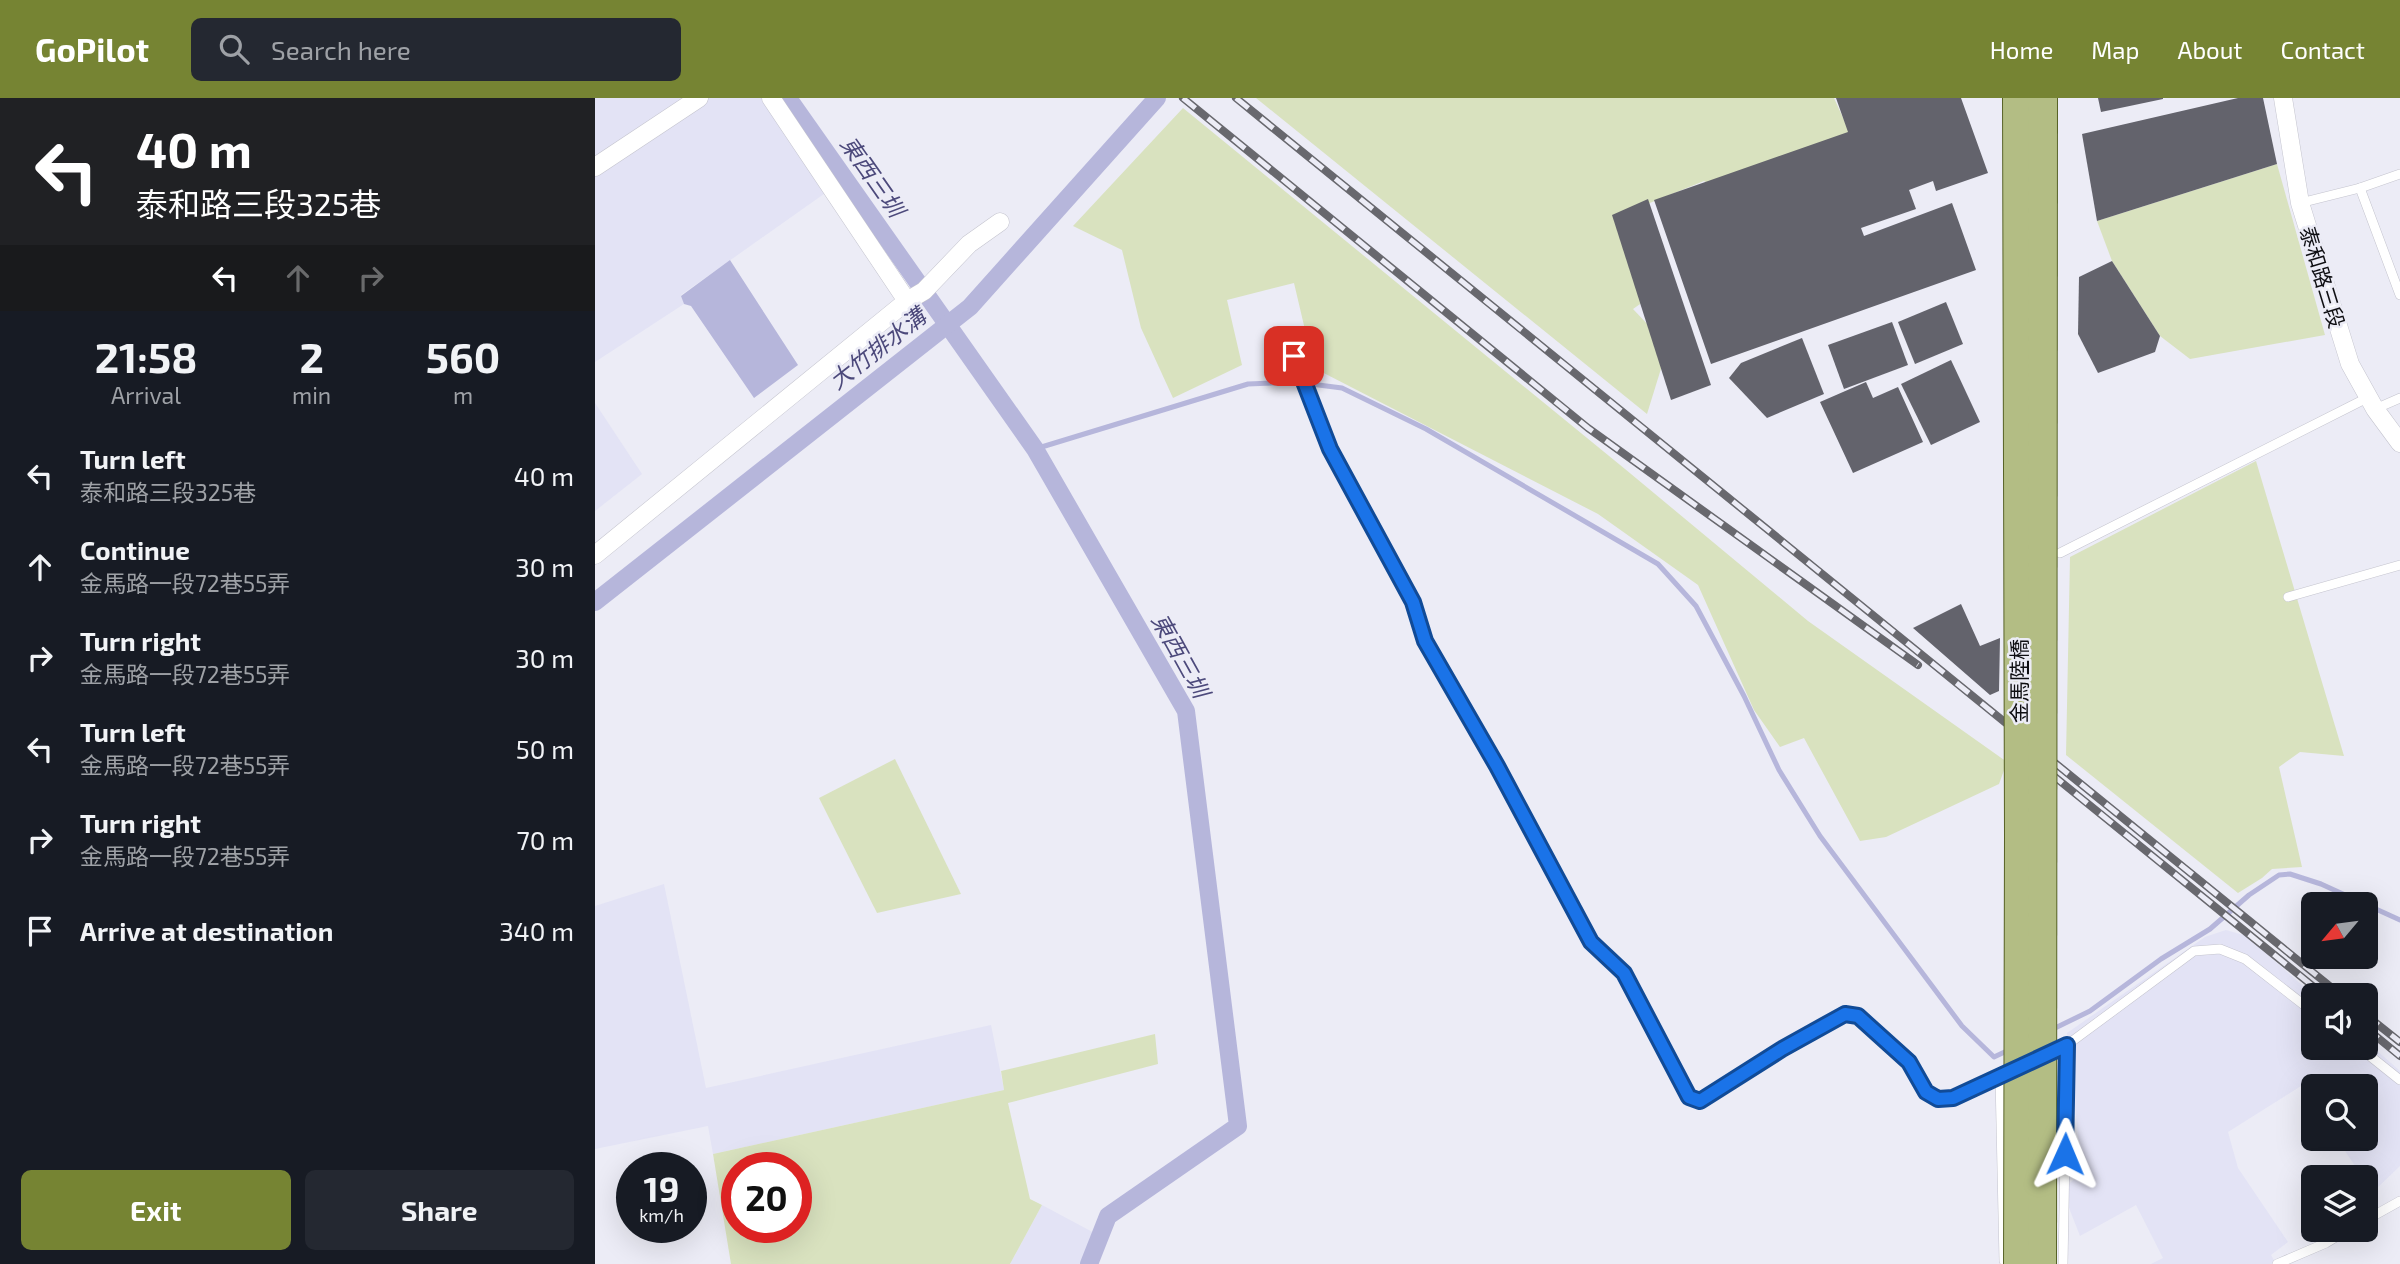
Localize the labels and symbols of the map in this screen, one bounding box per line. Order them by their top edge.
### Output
water label: 東西三圳 [835,130,913,224]
street label: 泰和路三段 [2296,223,2350,331]
water label: 大竹排水溝 [823,300,933,394]
pin [1264,326,1324,386]
water label: 東西三圳 [1146,608,1217,705]
street label: 金馬陸橋 [2006,639,2031,723]
north arrow [2301,892,2378,970]
position arrow [2028,1117,2102,1191]
speed limit sign: 20 [721,1152,812,1243]

